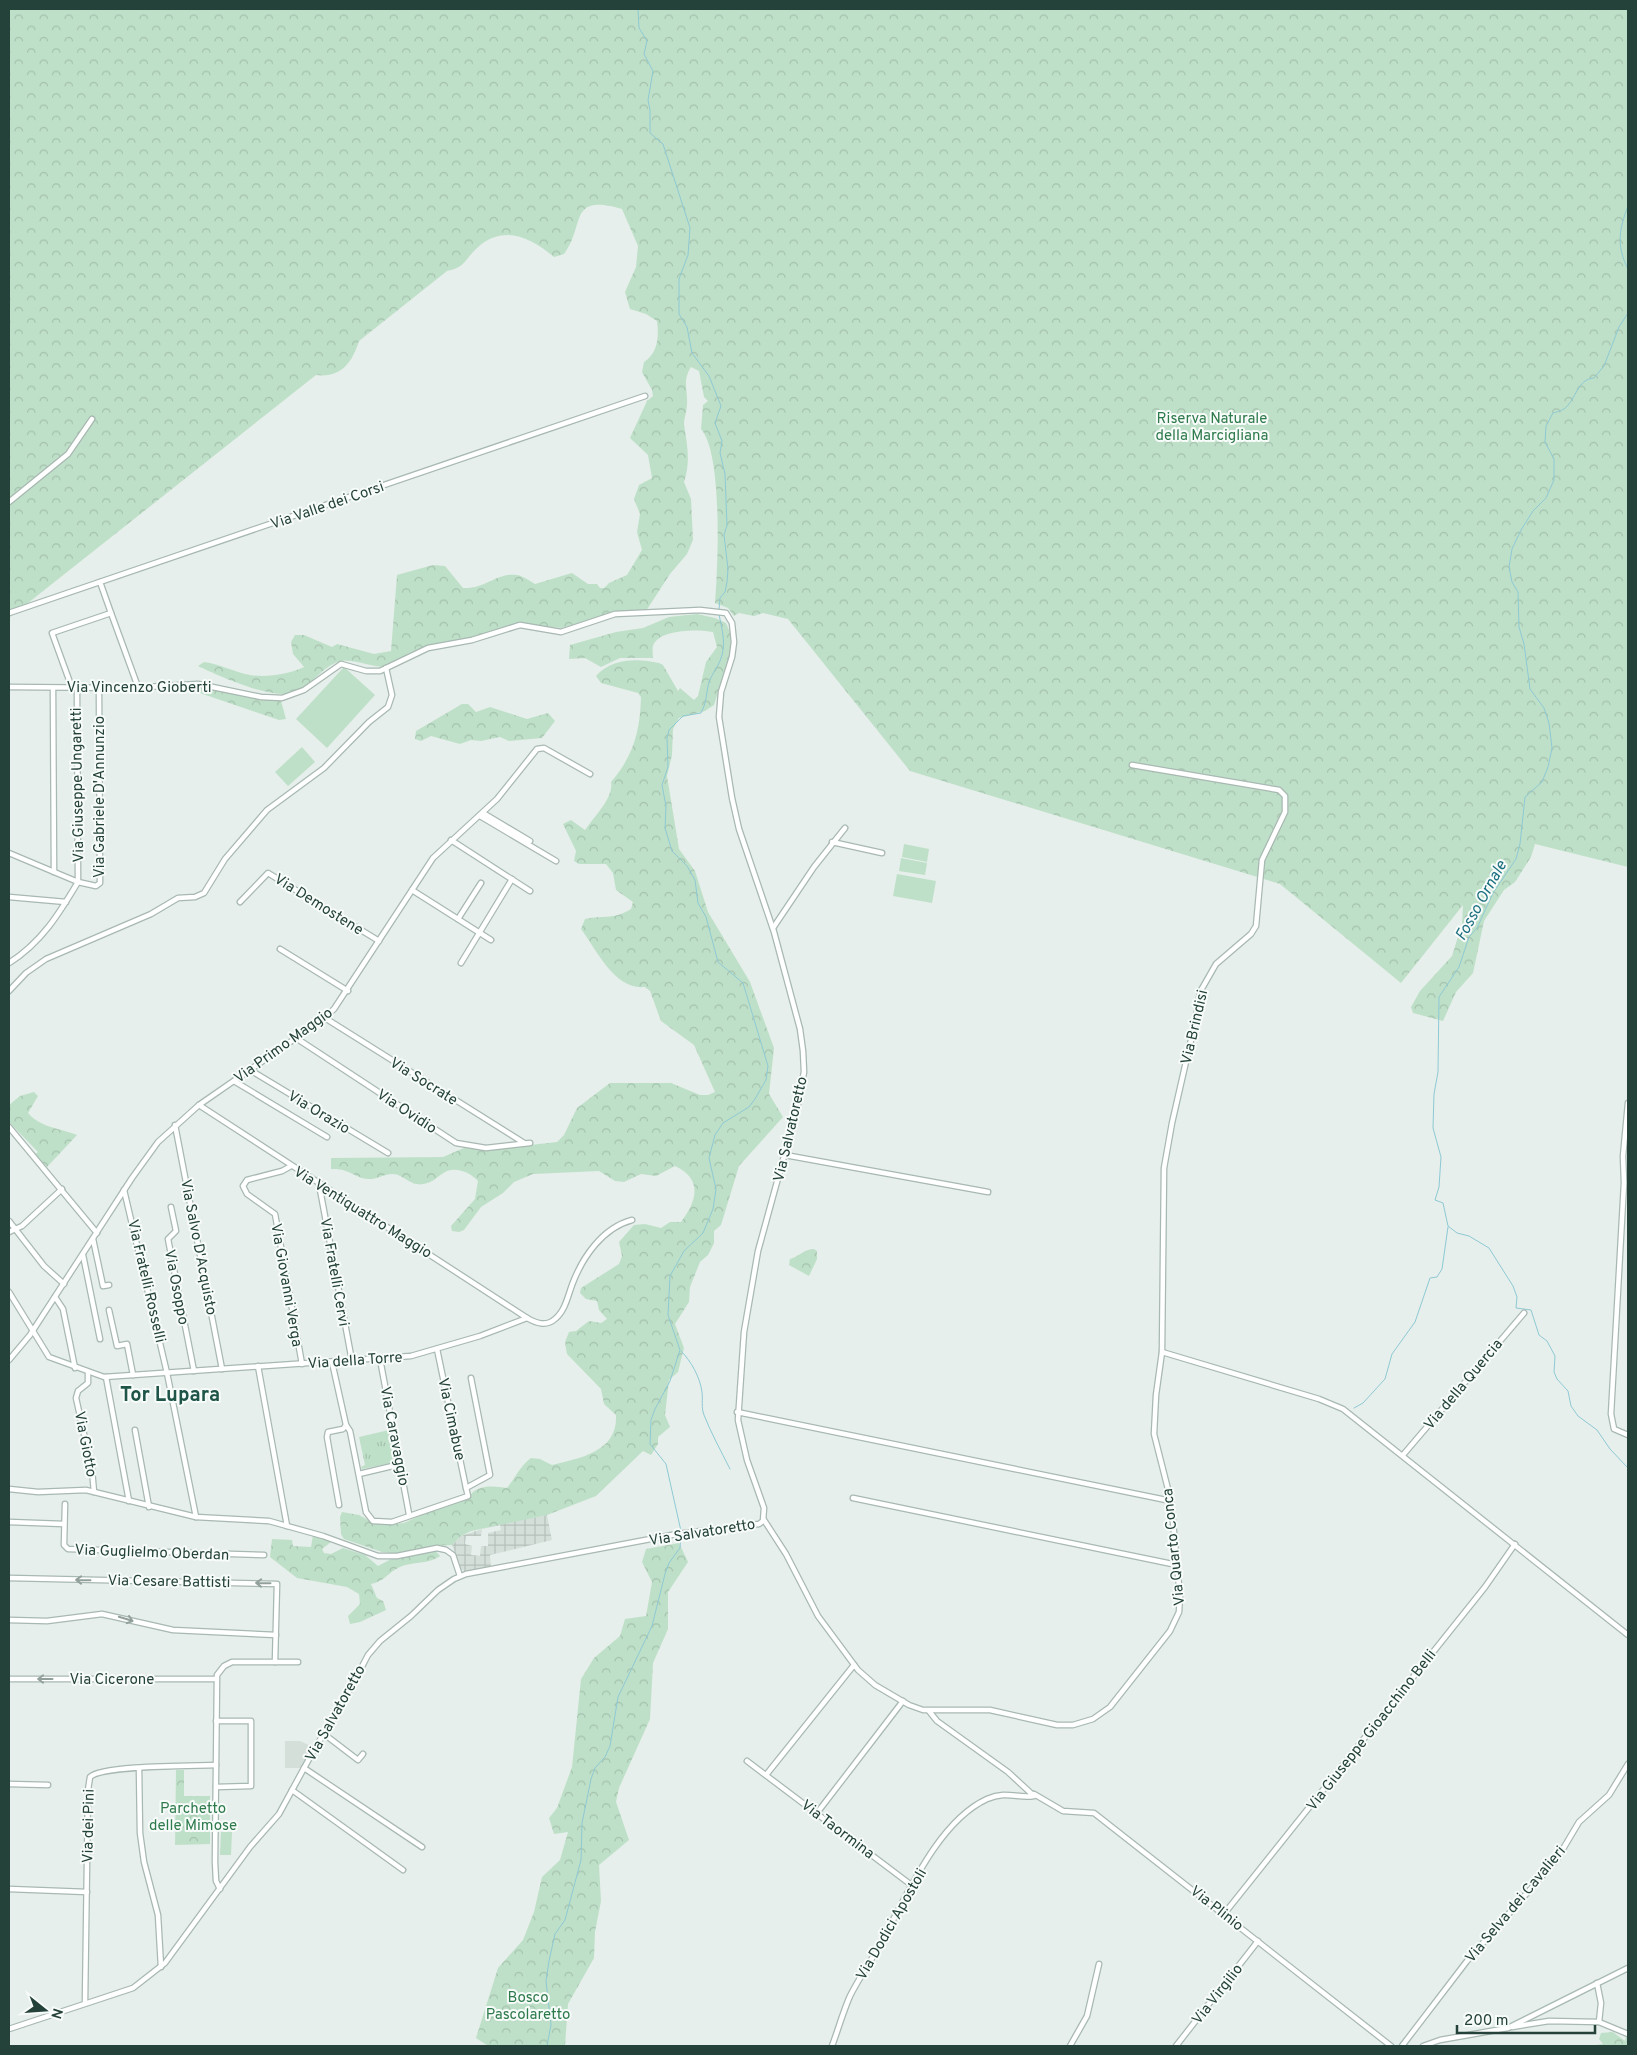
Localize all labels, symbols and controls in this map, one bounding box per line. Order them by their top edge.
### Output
park label: Riserva Naturale della Marcigliana [1156,410,1268,446]
street label: Via Valle dei Corsi [268,478,387,535]
street label: Via Vincenzo Gioberti [67,679,211,698]
street label: Via Giuseppe Ungaretti [68,707,89,863]
street label: Via Gabriele D'Annunzio [91,716,110,878]
water label: Fosso Ornale [1452,857,1512,945]
street label: Via Demostene [270,870,366,940]
street label: Via Brindisi [1178,988,1213,1067]
street label: Via Primo Maggio [231,1004,337,1088]
street label: Via Socrate [386,1054,461,1111]
street label: Via Salvatoretto [770,1075,813,1184]
street label: Via Ovidio [373,1086,440,1139]
street label: Via Orazio [284,1087,353,1139]
street label: Via Ventiquattro Maggio [289,1163,435,1264]
street label: Via Salvo D'Acquisto [175,1178,220,1317]
street label: Via Fratelli Cervi [315,1217,352,1328]
street label: Via Fratelli Rosselli [122,1218,169,1345]
street label: Via Giovanni Verga [265,1222,306,1349]
street label: Via Osoppo [159,1248,192,1327]
street label: Via della Quercia [1421,1336,1508,1434]
street label: Via della Torre [307,1349,403,1374]
street label: Via Cimabue [433,1376,469,1462]
district label: Tor Lupara [120,1383,220,1409]
street label: Via Caravaggio [375,1385,412,1488]
street label: Via Giotto [69,1410,100,1479]
street label: Via Quarto Conca [1159,1487,1190,1607]
street label: Via Salvatoretto [648,1516,757,1551]
street label: Via Guglielmo Oberdan [74,1541,230,1566]
street label: Via Cesare Battisti [107,1572,231,1593]
one-way arrow [75,1575,92,1585]
one-way arrow [255,1578,272,1588]
one-way arrow [118,1614,134,1624]
street label: Via Giuseppe Gioacchino Belli [1303,1646,1441,1816]
street label: Via Salvatoretto [302,1662,371,1765]
street label: Via Cicerone [70,1671,154,1690]
one-way arrow [37,1674,53,1684]
street label: Via dei Pini [79,1789,100,1863]
street label: Via Taormina [797,1796,878,1864]
park label: Parchetto delle Mimose [149,1800,237,1836]
street label: Via Selva dei Cavalieri [1462,1843,1571,1967]
street label: Via Dodici Apostoli [853,1866,932,1984]
street label: Via Plinio [1185,1882,1247,1936]
street label: Via Virgilio [1189,1961,1248,2029]
north arrow [20,1985,70,2035]
park label: Bosco Pascolaretto [486,1989,570,2025]
scale bar [1457,2002,1594,2034]
text: N [46,2006,66,2021]
text: 200 m [1464,2012,1509,2031]

